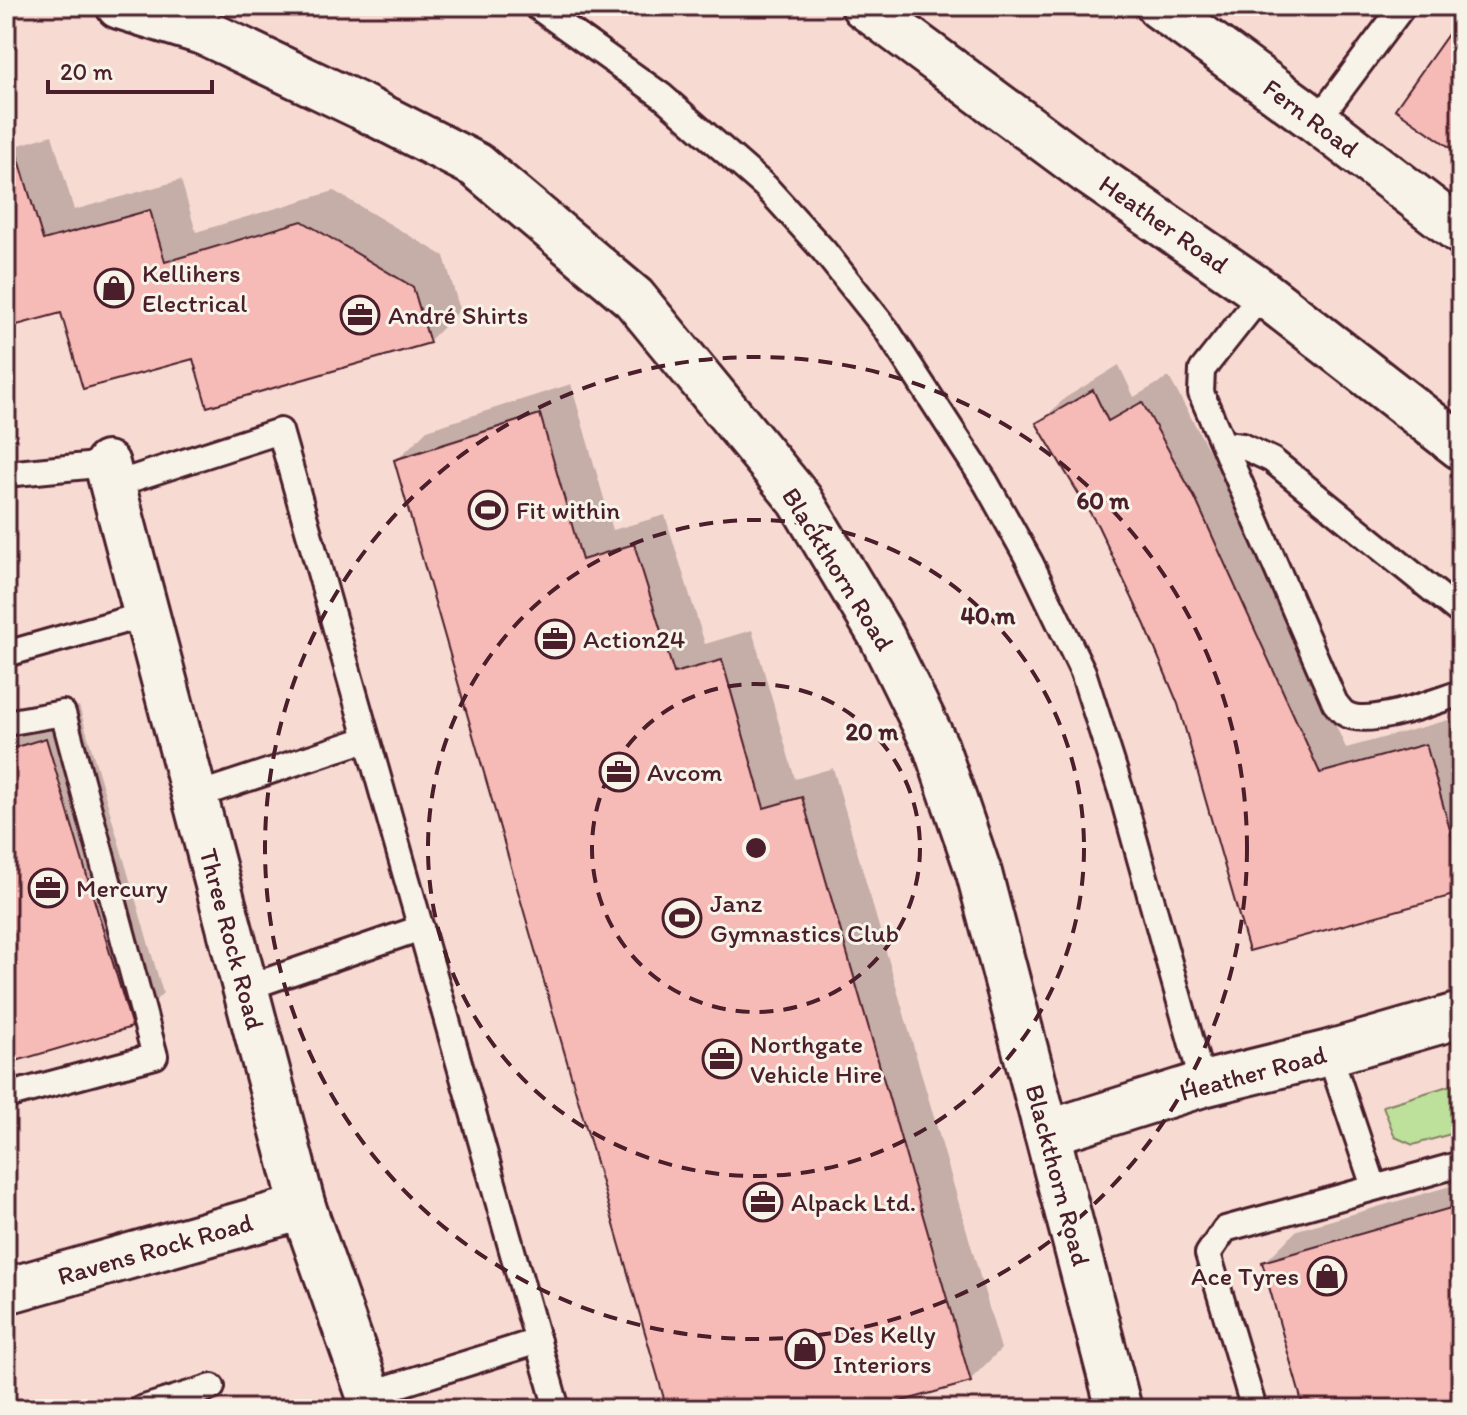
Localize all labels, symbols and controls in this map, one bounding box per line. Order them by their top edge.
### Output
scale bar [48,44,212,94]
text: 20 m [60,57,113,86]
street label: Fern Road [1257,72,1365,164]
street label: Heather Road [1093,168,1236,281]
place label: Kellihers Electrical [142,257,247,319]
shop icon: Kellihers Electrical [93,267,135,309]
office icon: André Shirts [339,294,381,336]
place label: André Shirts [388,299,528,331]
street label: Blackthorn Road [775,481,901,657]
text: 60 m [1076,486,1130,515]
sports icon: Fit within [467,489,509,531]
place label: Fit within [516,494,620,526]
text: 40 m [961,601,1016,630]
office icon: Action24 [534,618,576,660]
place label: Action24 [583,623,686,655]
text: 20 m [846,717,899,746]
office icon: Avcom [598,751,640,793]
place label: Avcom [647,756,722,788]
centre of rings [742,834,770,862]
street label: Three Rock Road [192,845,272,1033]
office icon: Mercury [27,867,69,909]
place label: Mercury [76,872,168,904]
place label: Janz Gymnastics Club [710,887,899,949]
sports icon: Janz Gymnastics Club [661,897,703,939]
place label: Northgate Vehicle Hire [750,1028,882,1090]
office icon: Northgate Vehicle Hire [701,1038,743,1080]
street label: Heather Road [1176,1038,1331,1108]
street label: Blackthorn Road [1018,1081,1098,1269]
office icon: Alpack Ltd. [742,1181,784,1223]
place label: Alpack Ltd. [791,1186,916,1218]
street label: Ravens Rock Road [54,1206,256,1292]
shop icon: Ace Tyres [1306,1255,1348,1297]
place label: Ace Tyres [1191,1260,1299,1292]
place label: Des Kelly Interiors [833,1318,936,1380]
shop icon: Des Kelly Interiors [784,1328,826,1370]

